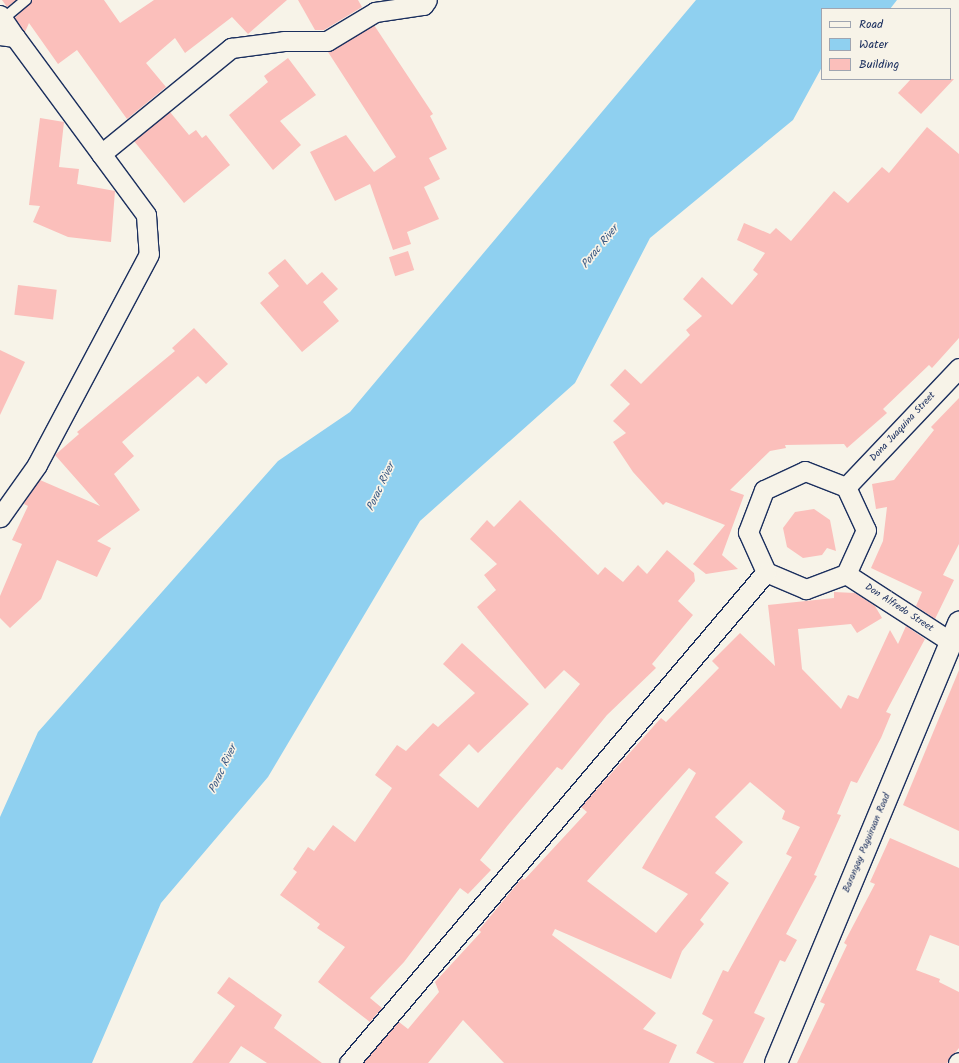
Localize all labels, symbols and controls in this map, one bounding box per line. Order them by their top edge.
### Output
legend [821,8,951,80]
text: Road [859,15,883,34]
text: Water [859,35,888,54]
text: Building [859,55,899,74]
water label: Porac River [579,223,621,271]
street label: Dona Juaquina Street [868,390,938,464]
water label: Porac River [364,461,398,513]
street label: Don Alfredo Street [862,581,936,635]
water label: Porac River [206,743,240,795]
street label: Barangay Paguiruan Road [841,792,893,894]

